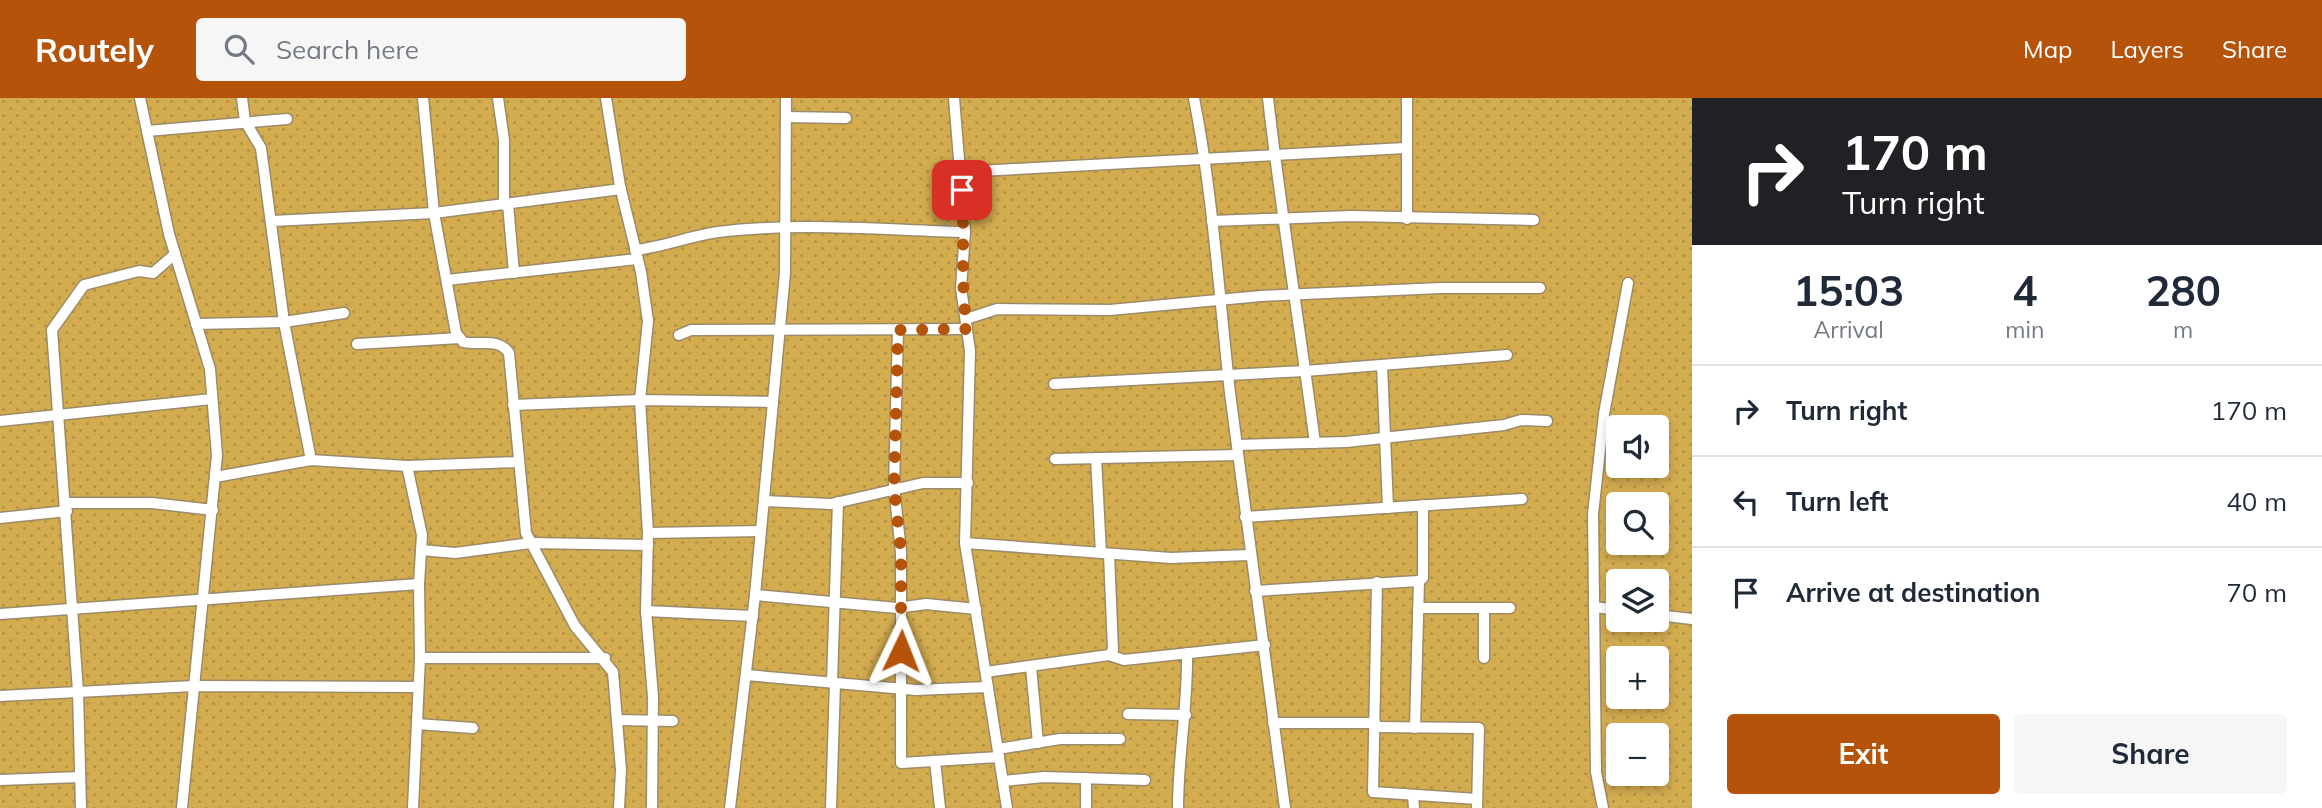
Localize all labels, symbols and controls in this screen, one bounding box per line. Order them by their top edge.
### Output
search box [196,18,686,81]
text: Routely [35,29,154,70]
icon: search [220,30,258,68]
text: Search here [276,33,419,66]
text: Map [2023,34,2072,64]
text: Layers [2110,34,2184,64]
text: Share [2222,34,2287,64]
text: 170 m [1842,121,1988,182]
icon: right [1727,126,1818,217]
pin [932,160,992,220]
icon: arrive [943,171,981,209]
text: Turn right [1842,182,1985,222]
text: 15:03 [1793,264,1904,317]
text: 4 [2012,264,2037,317]
text: 280 [2145,264,2221,317]
text: Arrival [1813,315,1884,344]
text: min [2005,315,2044,344]
text: m [2173,315,2193,344]
icon: right [1727,392,1765,430]
text: Turn right [1786,394,1907,427]
text: 170 m [2211,394,2287,427]
map controls [1606,415,1669,786]
button: sound [1606,415,1669,478]
icon: left [1727,483,1765,521]
text: Turn left [1786,485,1888,518]
text: 40 m [2226,485,2287,518]
button: search [1606,492,1669,555]
button: layers [1606,569,1669,632]
icon: arrive [1727,574,1765,612]
text: Arrive at destination [1786,576,2041,609]
text: 70 m [2226,576,2287,609]
position arrow [864,614,938,688]
button: + [1606,646,1669,709]
button: Exit [1727,714,2000,794]
button: Share [2014,714,2287,794]
button: − [1606,723,1669,786]

